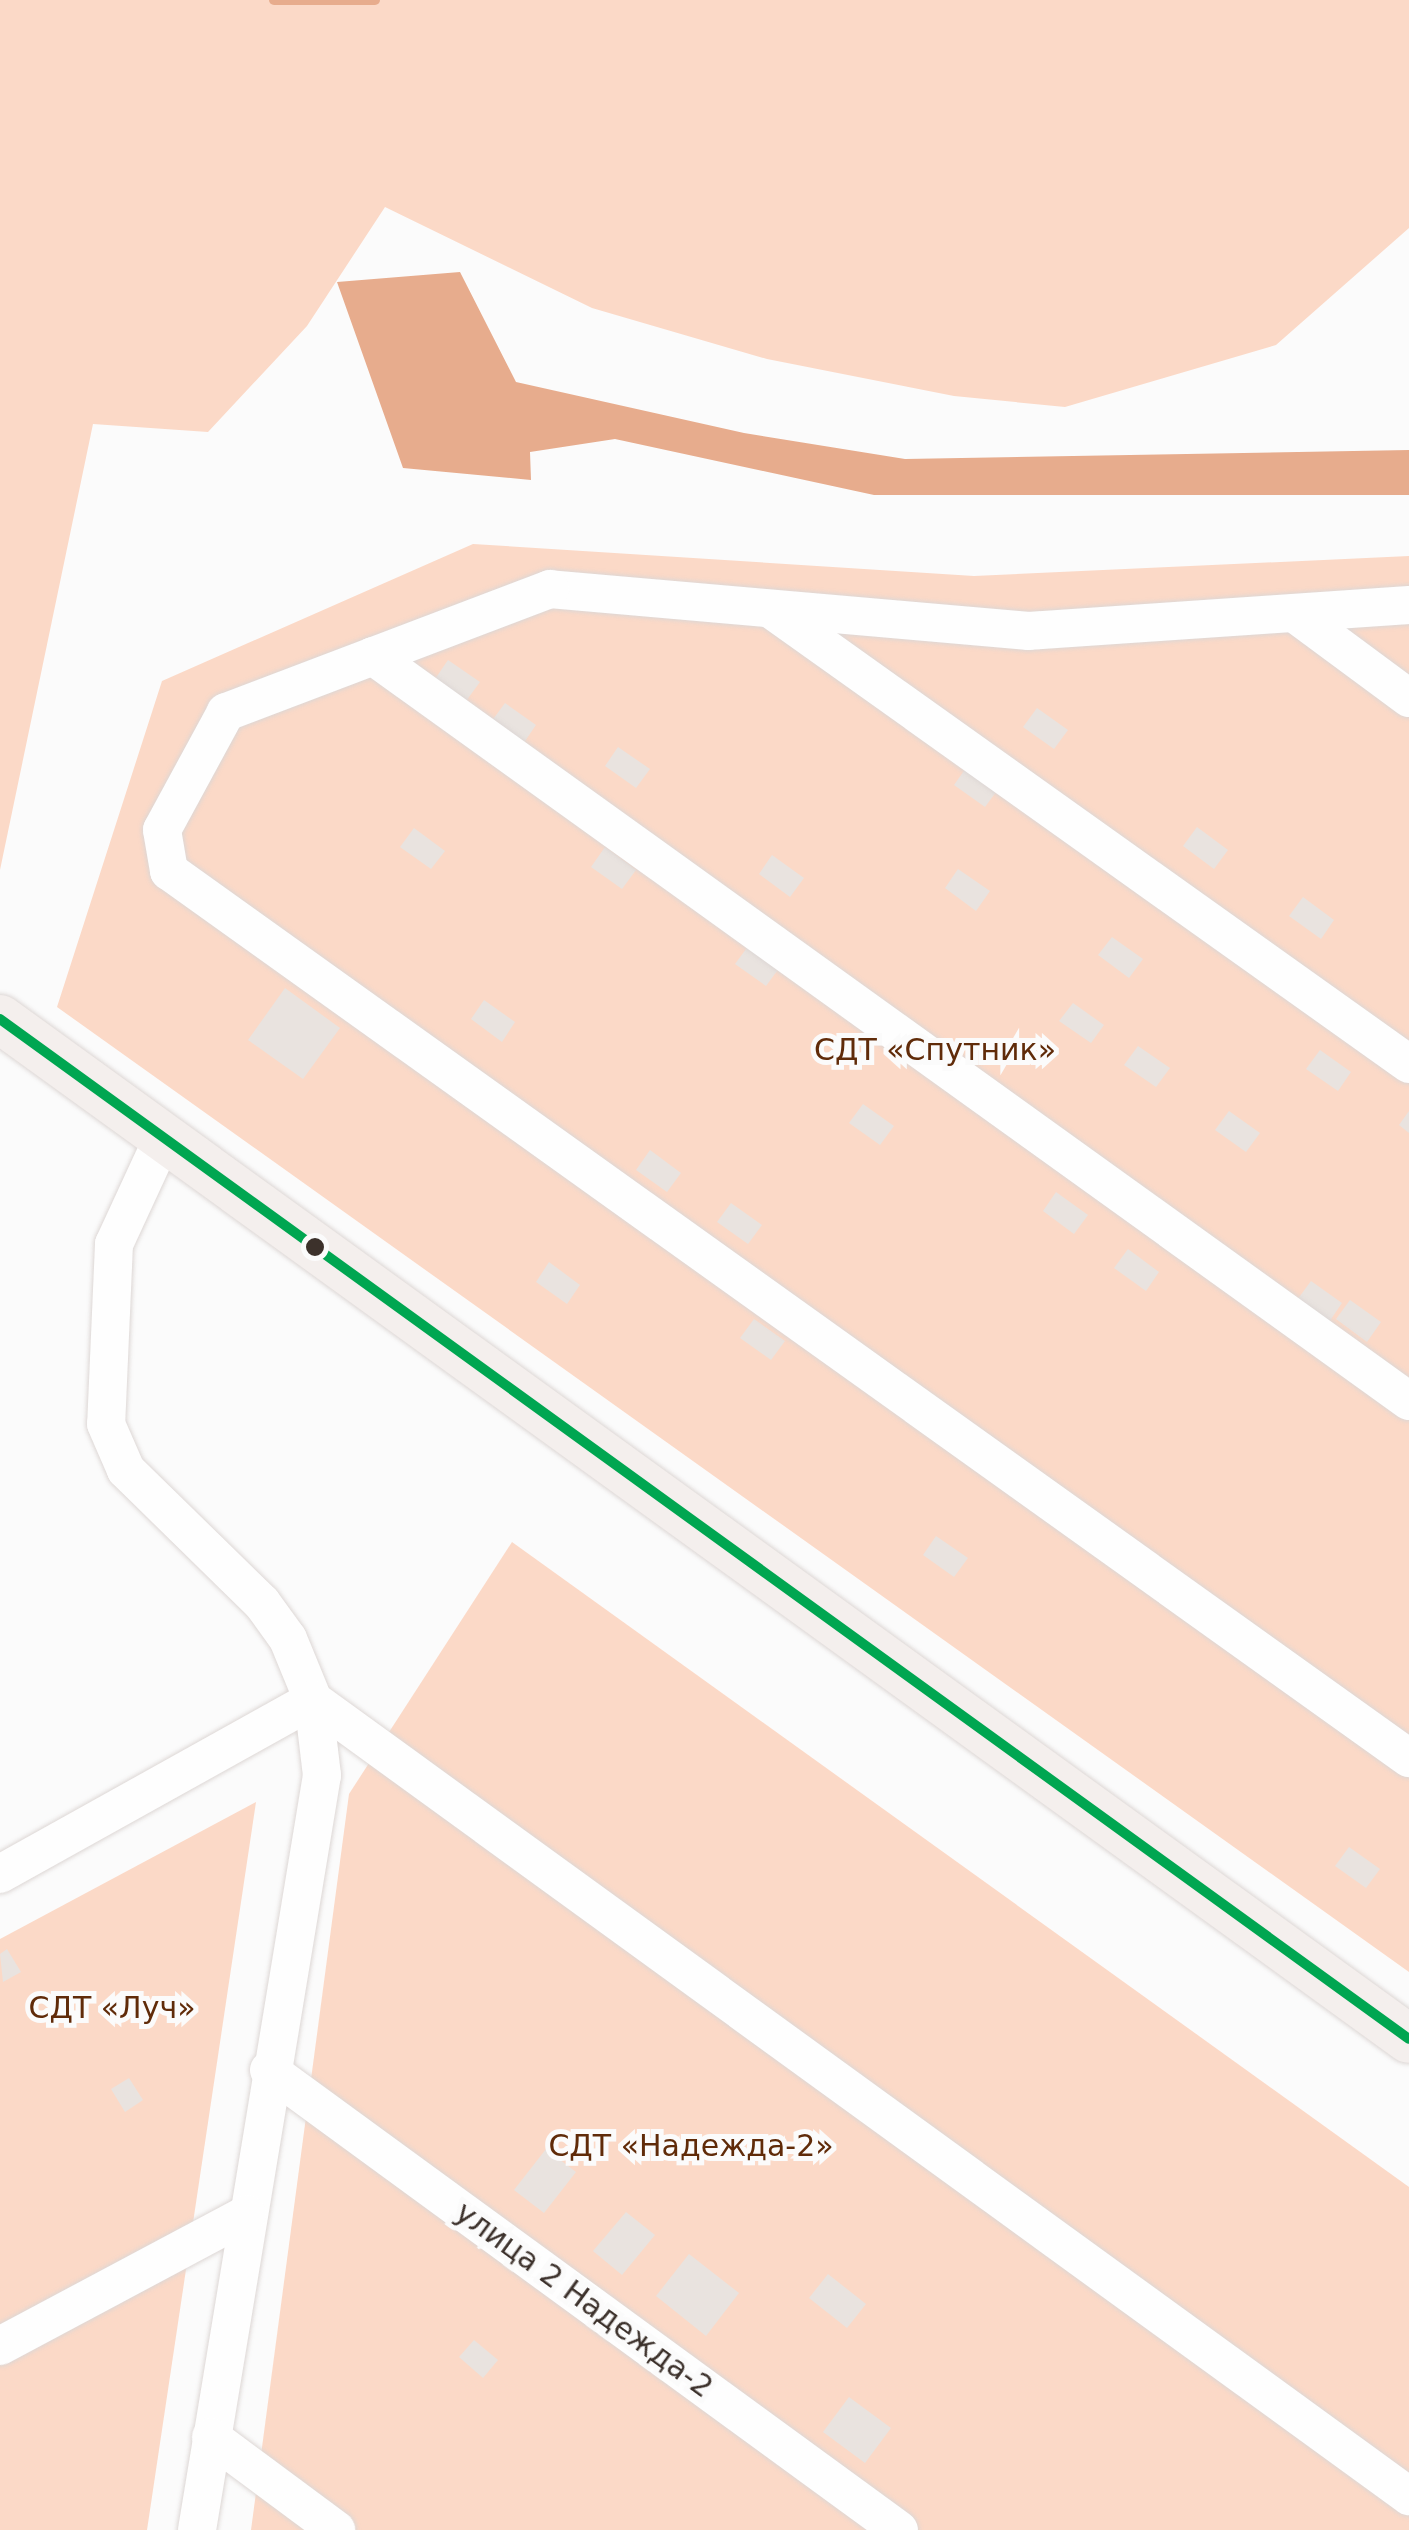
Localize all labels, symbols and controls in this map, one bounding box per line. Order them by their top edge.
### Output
park label: СДТ «Спутник» [814,1032,1056,1068]
unlabelled marker [305,1237,325,1257]
park label: СДТ «Луч» [29,1990,195,2026]
park label: СДТ «Надежда-2» [548,2128,834,2164]
street label: улица 2 Надежда-2 [448,2194,720,2406]

